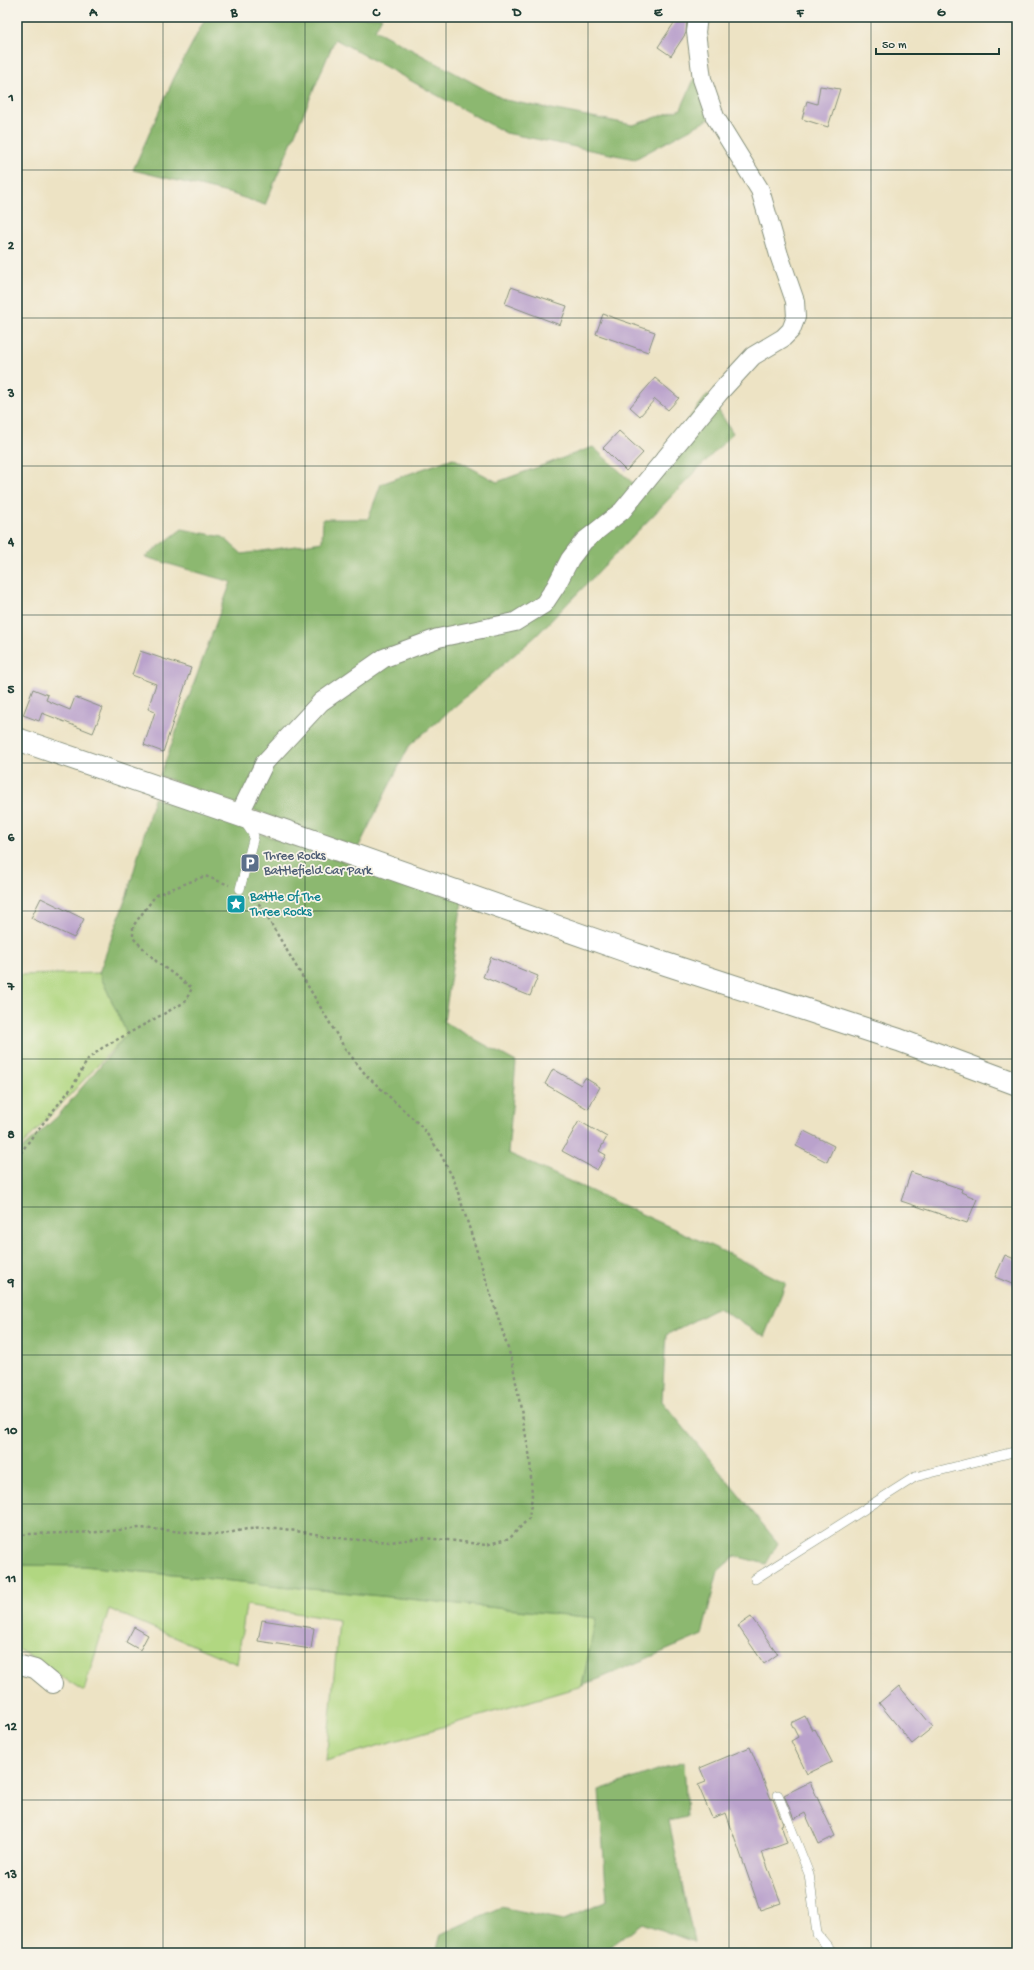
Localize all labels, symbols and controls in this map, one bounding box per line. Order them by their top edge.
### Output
text: A [88,6,98,21]
text: B [230,6,239,21]
text: C [371,6,381,21]
text: D [512,6,522,21]
text: E [654,6,663,21]
text: F [796,6,805,21]
text: G [937,6,946,21]
scale bar [876,30,999,56]
text: 50 m [882,39,907,53]
text: 1 [7,91,14,106]
text: 2 [8,239,15,254]
text: 3 [7,387,15,402]
text: 4 [7,535,15,550]
text: 5 [8,683,15,698]
text: 6 [8,831,15,846]
place label: Three Rocks Battlefield Car Park [263,849,373,879]
parking icon: Three Rocks Battlefield Car Park [239,852,261,874]
place label: Battle Of The Three Rocks [249,890,321,920]
place icon: Battle Of The Three Rocks [225,893,247,915]
text: 7 [7,980,16,995]
text: 8 [7,1128,15,1143]
text: 9 [7,1276,15,1291]
text: 10 [4,1424,18,1439]
text: 11 [5,1572,16,1587]
text: 12 [4,1720,17,1735]
text: 13 [4,1868,17,1883]

